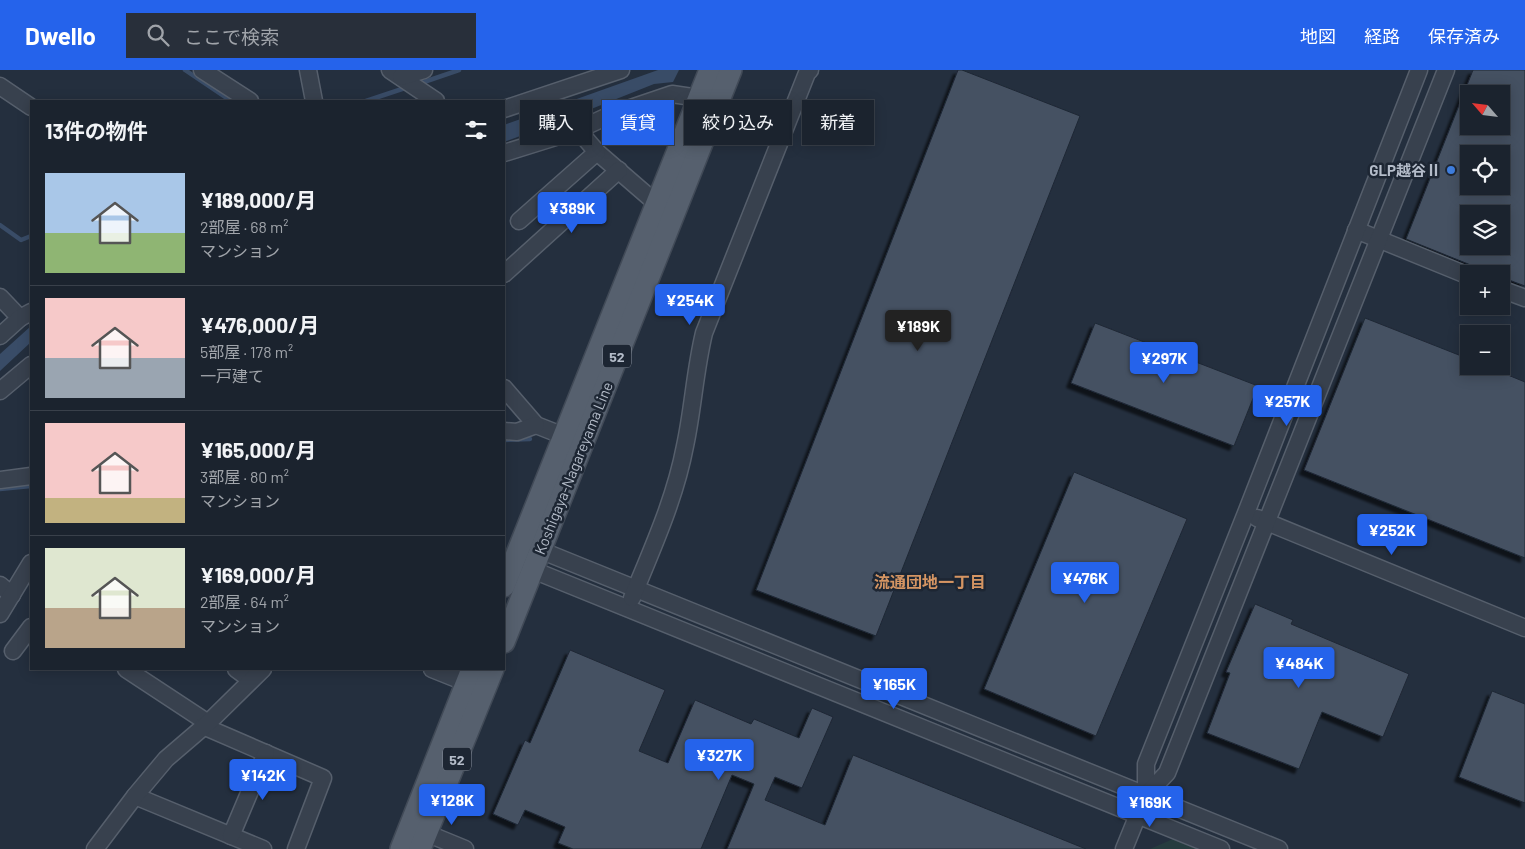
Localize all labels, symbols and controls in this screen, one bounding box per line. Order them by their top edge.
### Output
search box [126,13,476,58]
text: Dwello [25,21,96,50]
icon: search [144,21,172,49]
text: ここで検索 [184,25,279,48]
text: 地図 [1300,25,1336,47]
text: 経路 [1364,25,1400,47]
text: 保存済み [1428,25,1500,47]
north arrow [1460,85,1510,135]
map controls [1460,85,1510,375]
chip: 購入 [520,100,592,145]
chip: 賃貸 [602,100,674,145]
chip: 絞り込み [684,100,792,145]
chip: 新着 [802,100,874,145]
icon: filters [462,116,490,144]
text: 13件の物件 [45,118,148,143]
button: locate [1460,145,1510,195]
place label: GLP越谷Ⅱ [1369,161,1441,179]
marker: GLP越谷Ⅱ [1445,164,1457,176]
text: ¥189,000/月 [200,187,316,212]
pin: ¥389K [537,191,607,234]
icon: home [85,193,145,253]
text: ¥389K [549,198,595,217]
button: layers [1460,205,1510,255]
text: 2部屋 · 68 m² [200,217,289,236]
text: マンション [200,241,280,260]
button: + [1460,265,1510,315]
pin: ¥254K [655,284,725,326]
text: ¥254K [666,290,714,309]
pin: ¥189K [883,310,953,352]
text: ¥476,000/月 [200,312,319,337]
text: ¥189K [896,316,940,335]
icon: home [85,318,145,378]
button: − [1460,325,1510,375]
text: 5部屋 · 178 m² [200,342,293,361]
pin: ¥297K [1129,342,1199,384]
road number: 52 [603,344,631,368]
text: ¥297K [1141,348,1187,367]
text: 一戸建て [200,366,264,385]
street label: Koshigaya-Nagareyama Line [530,379,616,557]
pin: ¥257K [1252,384,1322,427]
text: ¥257K [1264,391,1310,410]
text: ¥165,000/月 [200,437,316,462]
icon: home [85,443,145,503]
text: 3部屋 · 80 m² [200,467,289,486]
text: マンション [200,491,280,510]
pin: ¥252K [1357,514,1427,556]
text: ¥252K [1368,520,1416,539]
text: ¥169,000/月 [200,562,316,587]
pin: ¥476K [1050,562,1120,604]
icon: home [85,568,145,628]
text: ¥476K [1062,568,1108,587]
district label: 流通団地一丁目 [874,572,986,591]
text: 2部屋 · 64 m² [200,592,289,611]
text: マンション [200,616,280,635]
pin: ¥484K [1264,646,1334,689]
text: ¥484K [1274,653,1324,672]
pin: ¥165K [859,668,929,710]
text: ¥165K [872,674,916,693]
pin: ¥327K [684,738,754,781]
text: ¥327K [696,745,742,764]
road number: 52 [443,748,471,771]
pin: ¥142K [228,758,298,801]
text: ¥142K [240,765,286,784]
pin: ¥128K [417,784,487,826]
pin: ¥169K [1115,786,1185,828]
text: ¥128K [430,790,474,809]
text: ¥169K [1128,792,1172,811]

